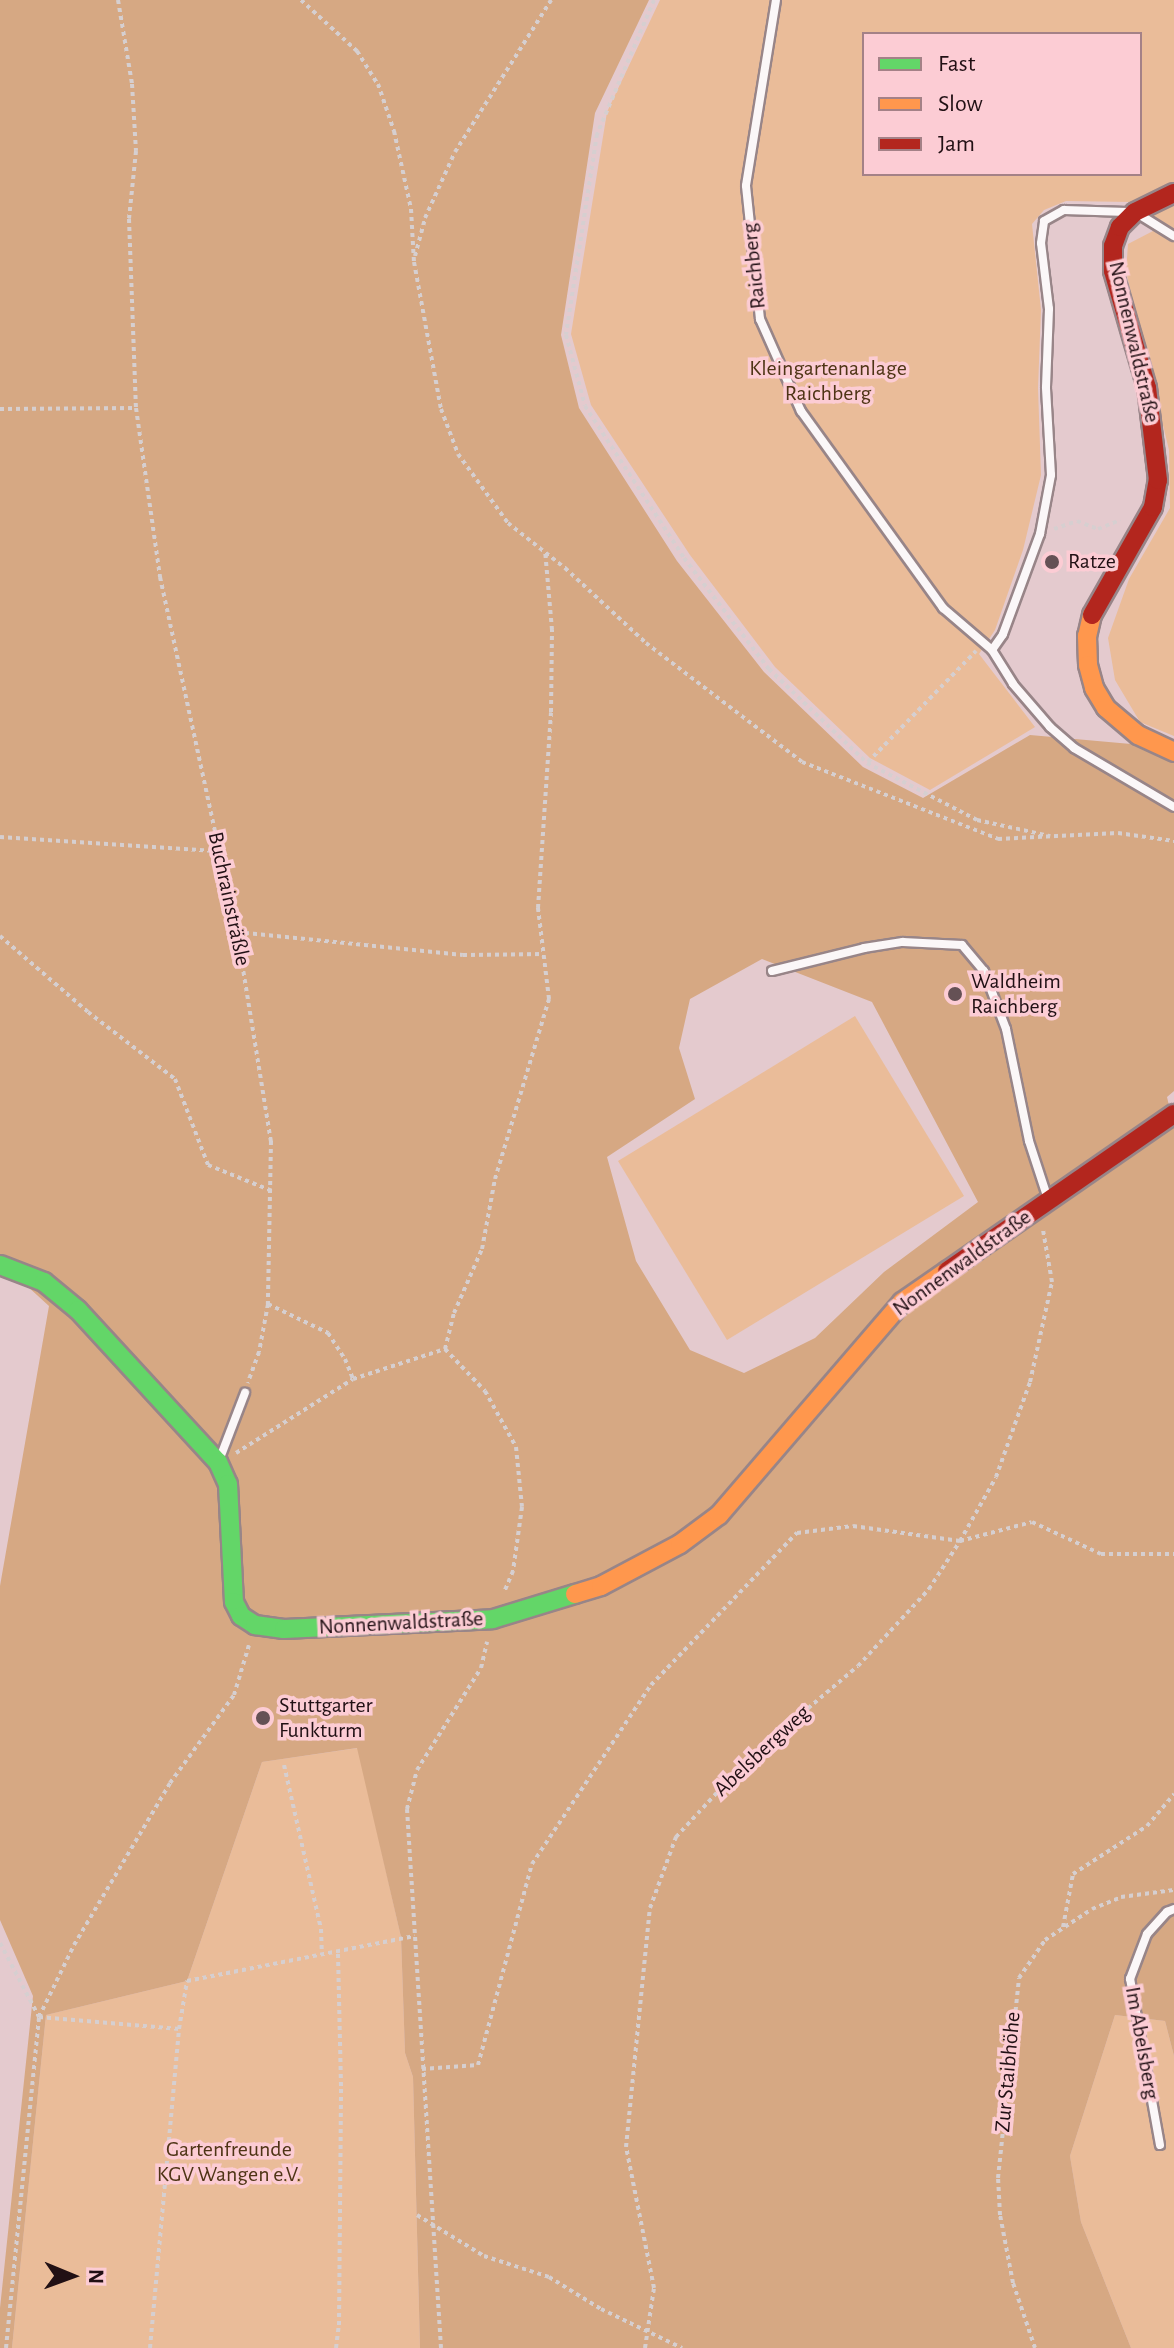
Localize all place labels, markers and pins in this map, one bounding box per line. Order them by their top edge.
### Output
place label: Ratze [1068,549,1116,575]
marker: Ratze [1043,553,1061,571]
place label: Waldheim Raichberg [971,968,1061,1020]
marker: Waldheim Raichberg [946,985,964,1003]
place label: Stuttgarter Funkturm [279,1692,373,1744]
marker: Stuttgarter Funkturm [254,1709,272,1727]

